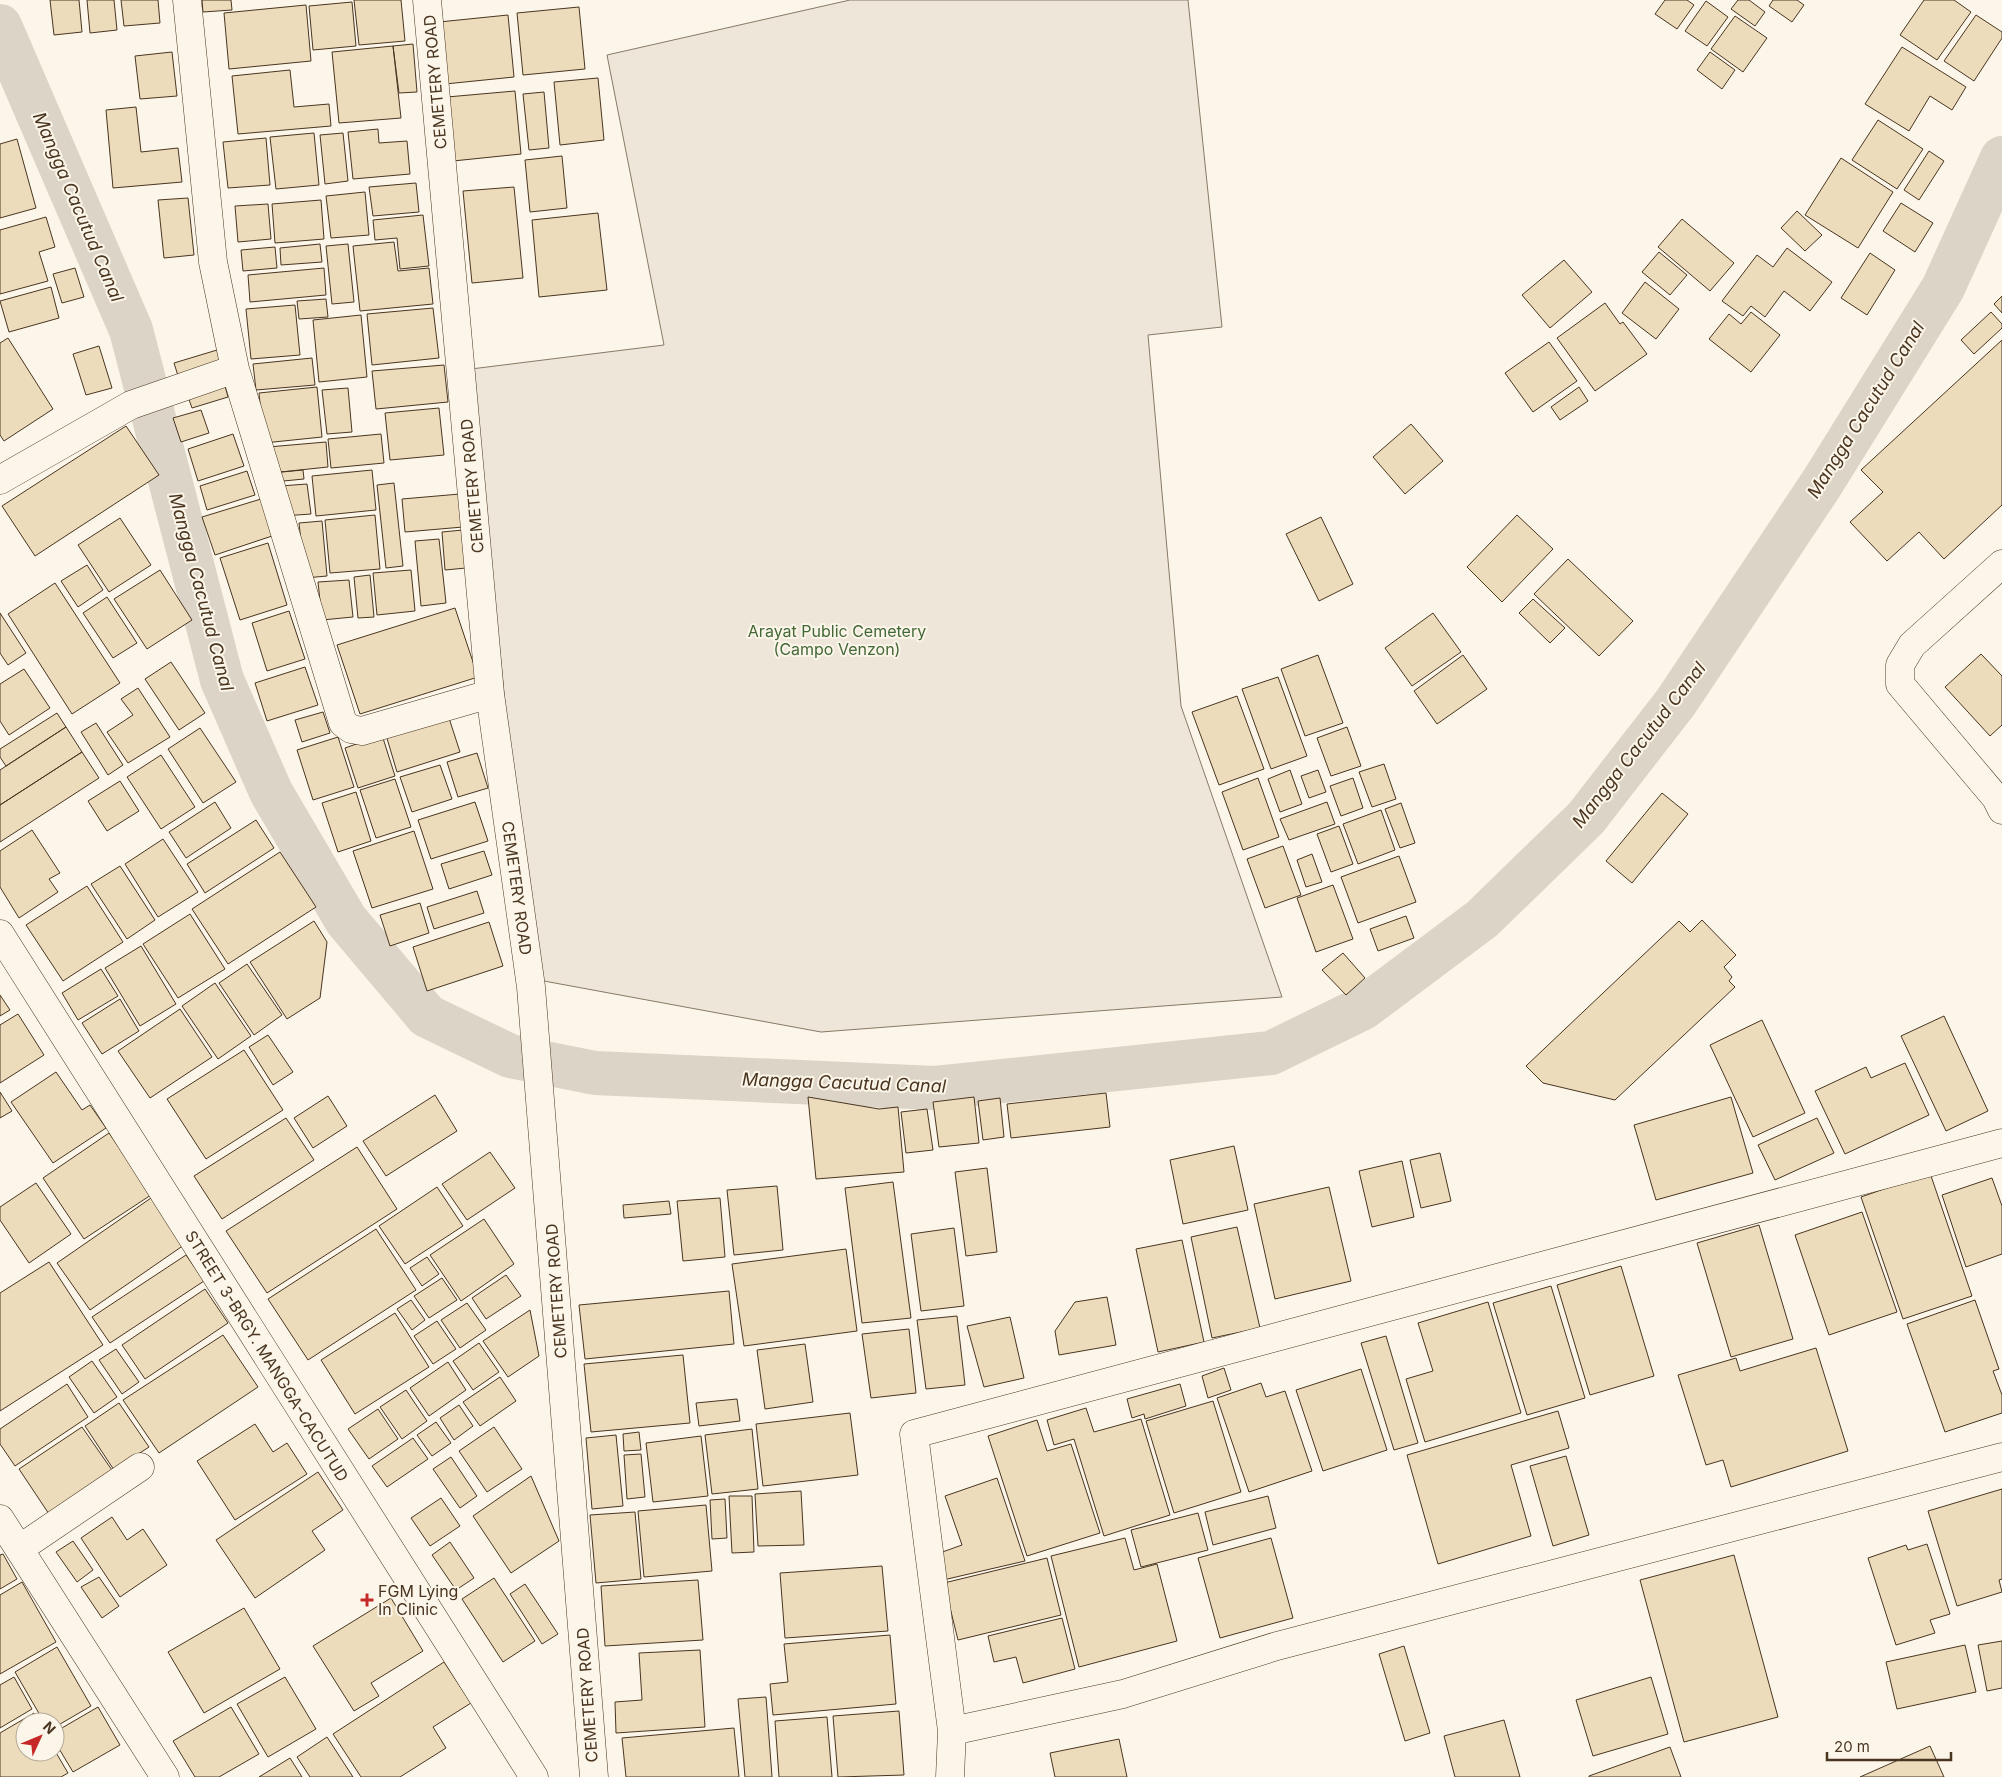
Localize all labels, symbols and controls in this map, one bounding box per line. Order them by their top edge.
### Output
street label: CEMETERY ROAD [419,14,451,150]
water label: Mangga Cacutud Canal [29,109,128,305]
water label: Mangga Cacutud Canal [1803,317,1929,502]
street label: CEMETERY ROAD [456,418,488,554]
water label: Mangga Cacutud Canal [165,491,238,694]
park label: Arayat Public Cemetery (Campo Venzon) [748,621,926,659]
water label: Mangga Cacutud Canal [1567,657,1710,832]
street label: CEMETERY ROAD [498,820,536,956]
water label: Mangga Cacutud Canal [742,1068,947,1097]
street label: CEMETERY ROAD [541,1223,571,1359]
street label: STREET 3-BRGY. MANGGA-CACUTUD [181,1227,353,1485]
place label: FGM Lying In Clinic [378,1581,458,1619]
marker: FGM Lying In Clinic [360,1593,374,1607]
street label: CEMETERY ROAD [572,1627,602,1763]
north arrow [15,1712,65,1762]
text: N [40,1718,60,1737]
scale bar [1827,1730,1951,1762]
text: 20 m [1834,1737,1870,1756]

